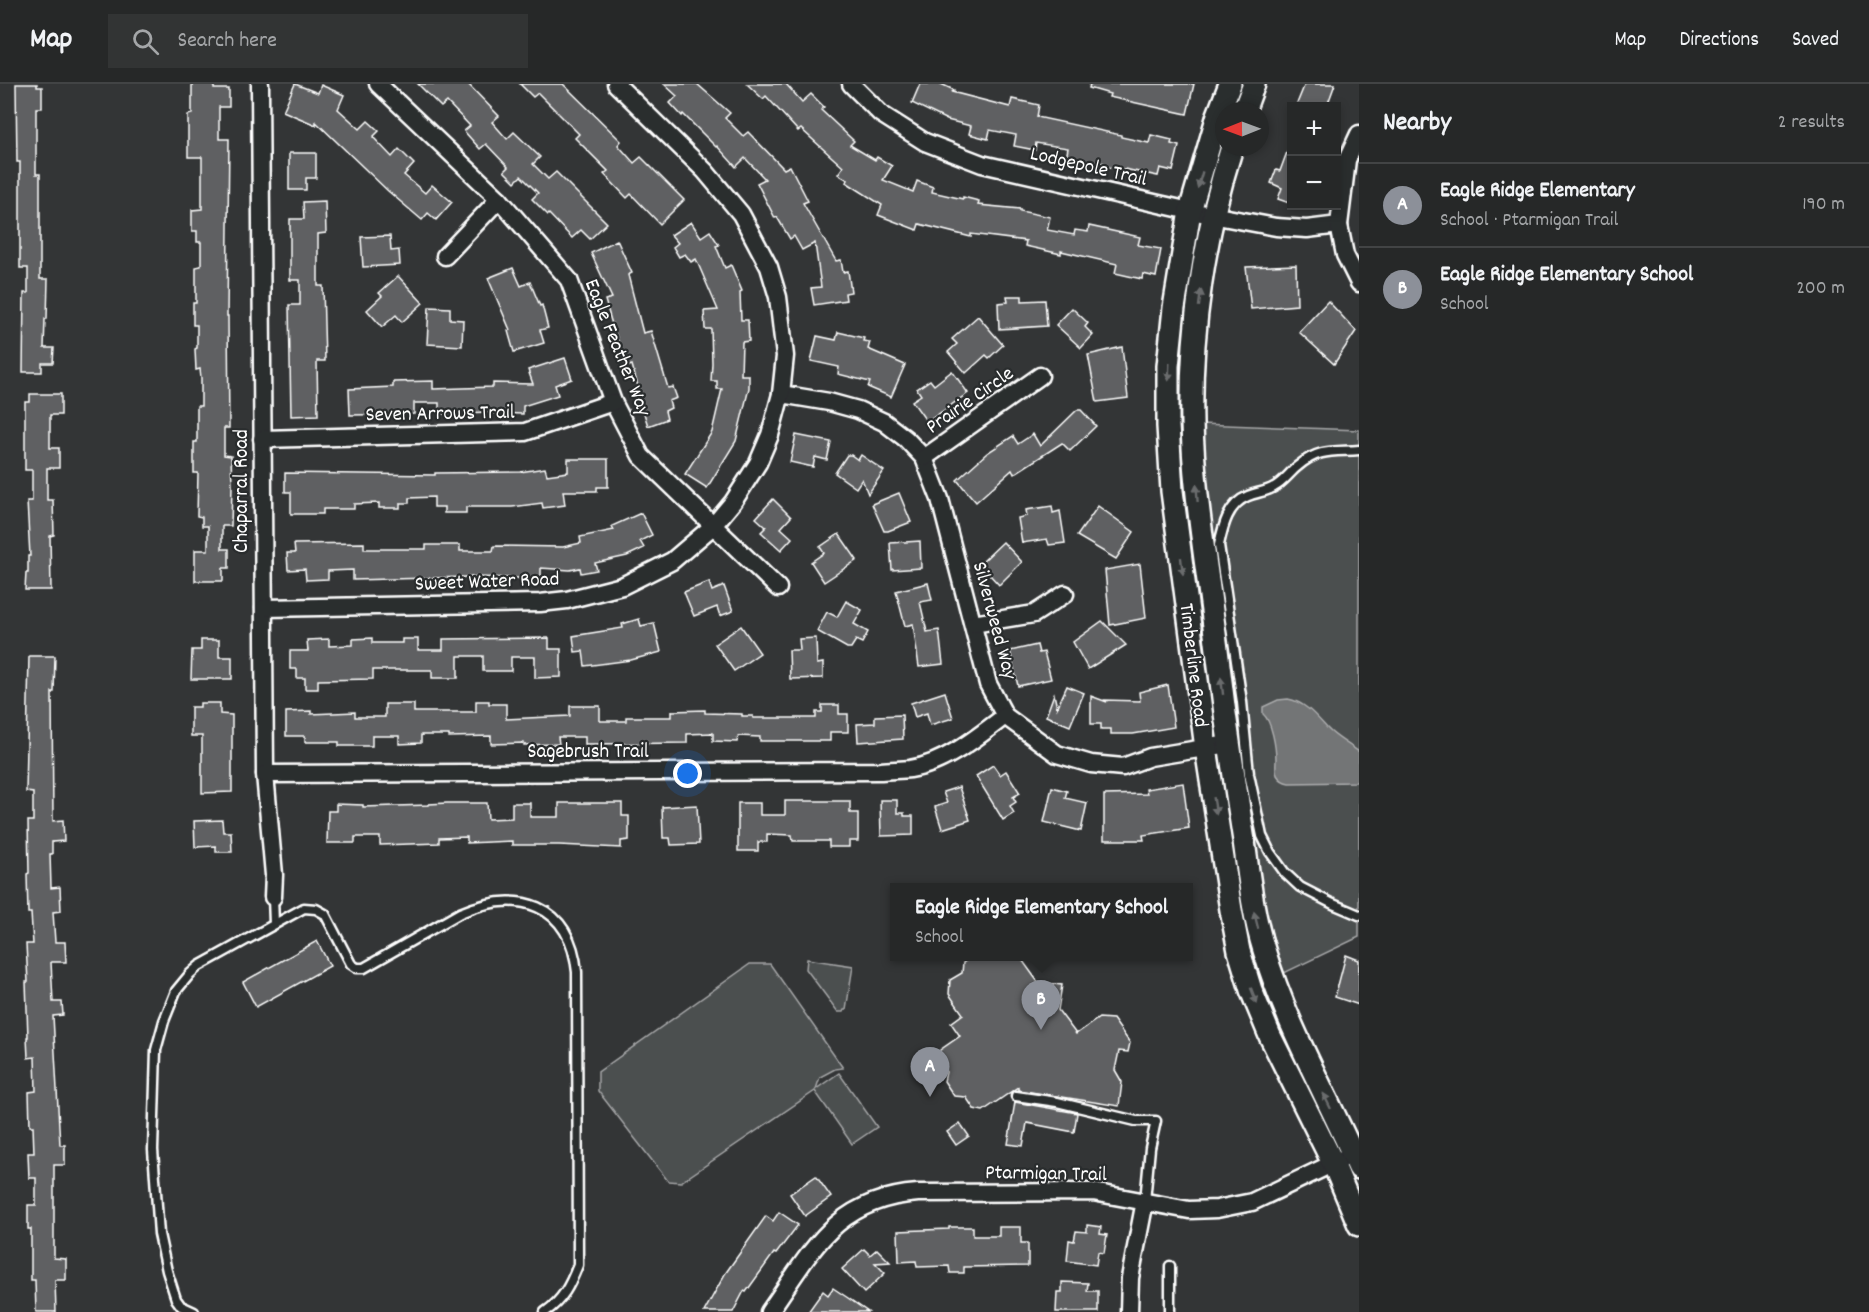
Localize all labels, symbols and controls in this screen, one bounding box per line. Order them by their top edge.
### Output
search box [108,14,528,68]
text: Map [30,21,72,61]
icon: search [129,25,162,58]
text: Search here [177,26,277,57]
text: Map [1615,26,1646,56]
text: Directions [1679,26,1759,56]
text: Saved [1792,26,1839,56]
north arrow [1215,102,1269,156]
map controls [1287,102,1341,210]
button: + [1287,102,1341,156]
text: Nearby [1383,105,1451,142]
text: 2 results [1778,109,1845,137]
street label: Lodgepole Trail [1027,140,1150,196]
button: − [1287,156,1341,210]
one-way arrow [1195,171,1204,189]
text: Eagle Ridge Elementary [1440,176,1635,207]
text: A [1397,191,1408,219]
text: 190 m [1802,191,1845,219]
text: School · Ptarmigan Trail [1440,207,1618,235]
text: Eagle Ridge Elementary School [1440,260,1693,291]
street label: Eagle Feather Way [575,275,658,422]
text: B [1398,275,1407,303]
text: 200 m [1796,275,1845,303]
one-way arrow [1195,289,1204,308]
text: School [1440,291,1489,319]
street label: Prairie Circle [921,360,1021,443]
one-way arrow [1164,362,1173,381]
street label: Seven Arrows Trail [365,399,515,431]
street label: Chaparral Road [228,429,258,553]
one-way arrow [1192,483,1202,502]
one-way arrow [1177,557,1187,576]
street label: Silverweed Way [963,558,1023,684]
street label: Sweet Water Road [414,565,560,601]
street label: Timberline Road [1170,602,1215,729]
one-way arrow [1217,677,1226,696]
street label: Sagebrush Trail [527,738,649,768]
your location [673,759,702,788]
one-way arrow [1210,796,1219,815]
popup [890,883,1193,961]
text: Eagle Ridge Elementary School [915,893,1168,924]
one-way arrow [1251,910,1261,929]
text: School [915,924,964,952]
pin: B [1022,980,1060,1030]
one-way arrow [1250,987,1259,1005]
pin: A [910,1048,950,1097]
one-way arrow [1322,1092,1331,1109]
street label: Ptarmigan Trail [985,1159,1107,1191]

